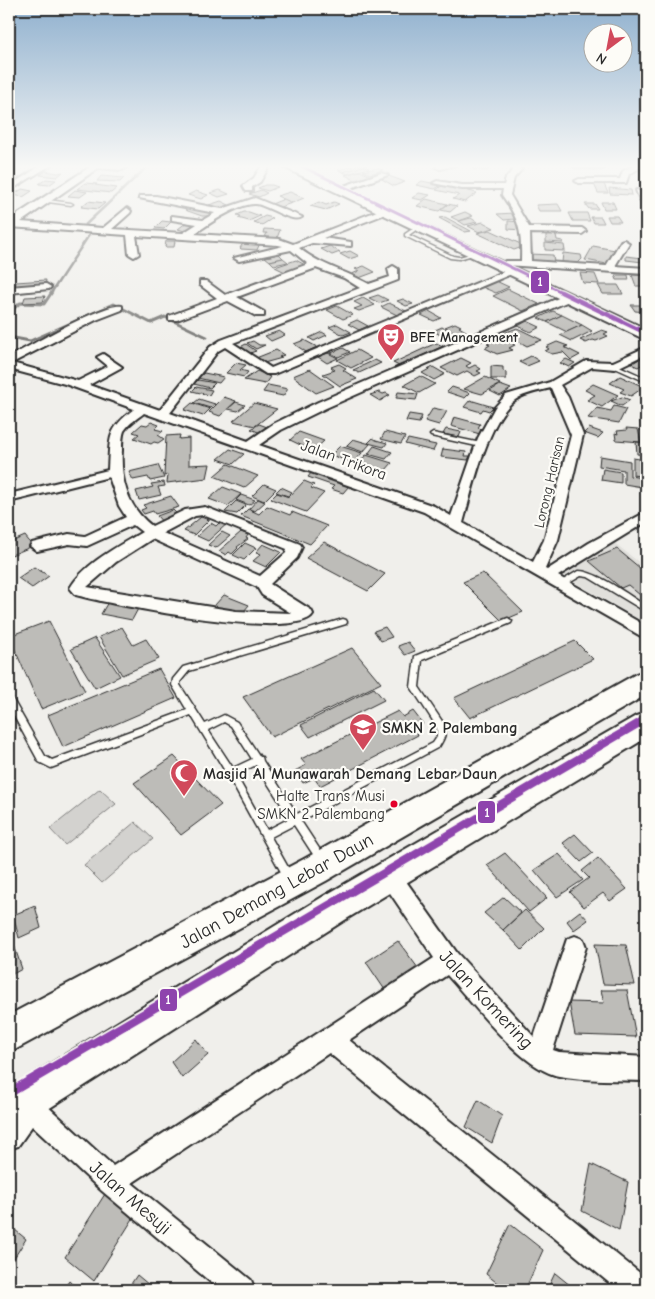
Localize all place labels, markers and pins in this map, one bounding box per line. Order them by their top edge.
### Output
theatre icon: BFE Management [376,322,406,361]
place label: BFE Management [410,329,518,346]
school or university icon: SMKN 2 Palembang [348,712,378,751]
place label: SMKN 2 Palembang [382,719,518,737]
mosque icon: Masjid Al Munawarah Demang Lebar Daun [169,758,199,797]
place label: Masjid Al Munawarah Demang Lebar Daun [203,765,497,783]
place label: Halte Trans Musi SMKN 2 Palembang [257,787,385,823]
marker: Halte Trans Musi SMKN 2 Palembang [389,799,399,809]

